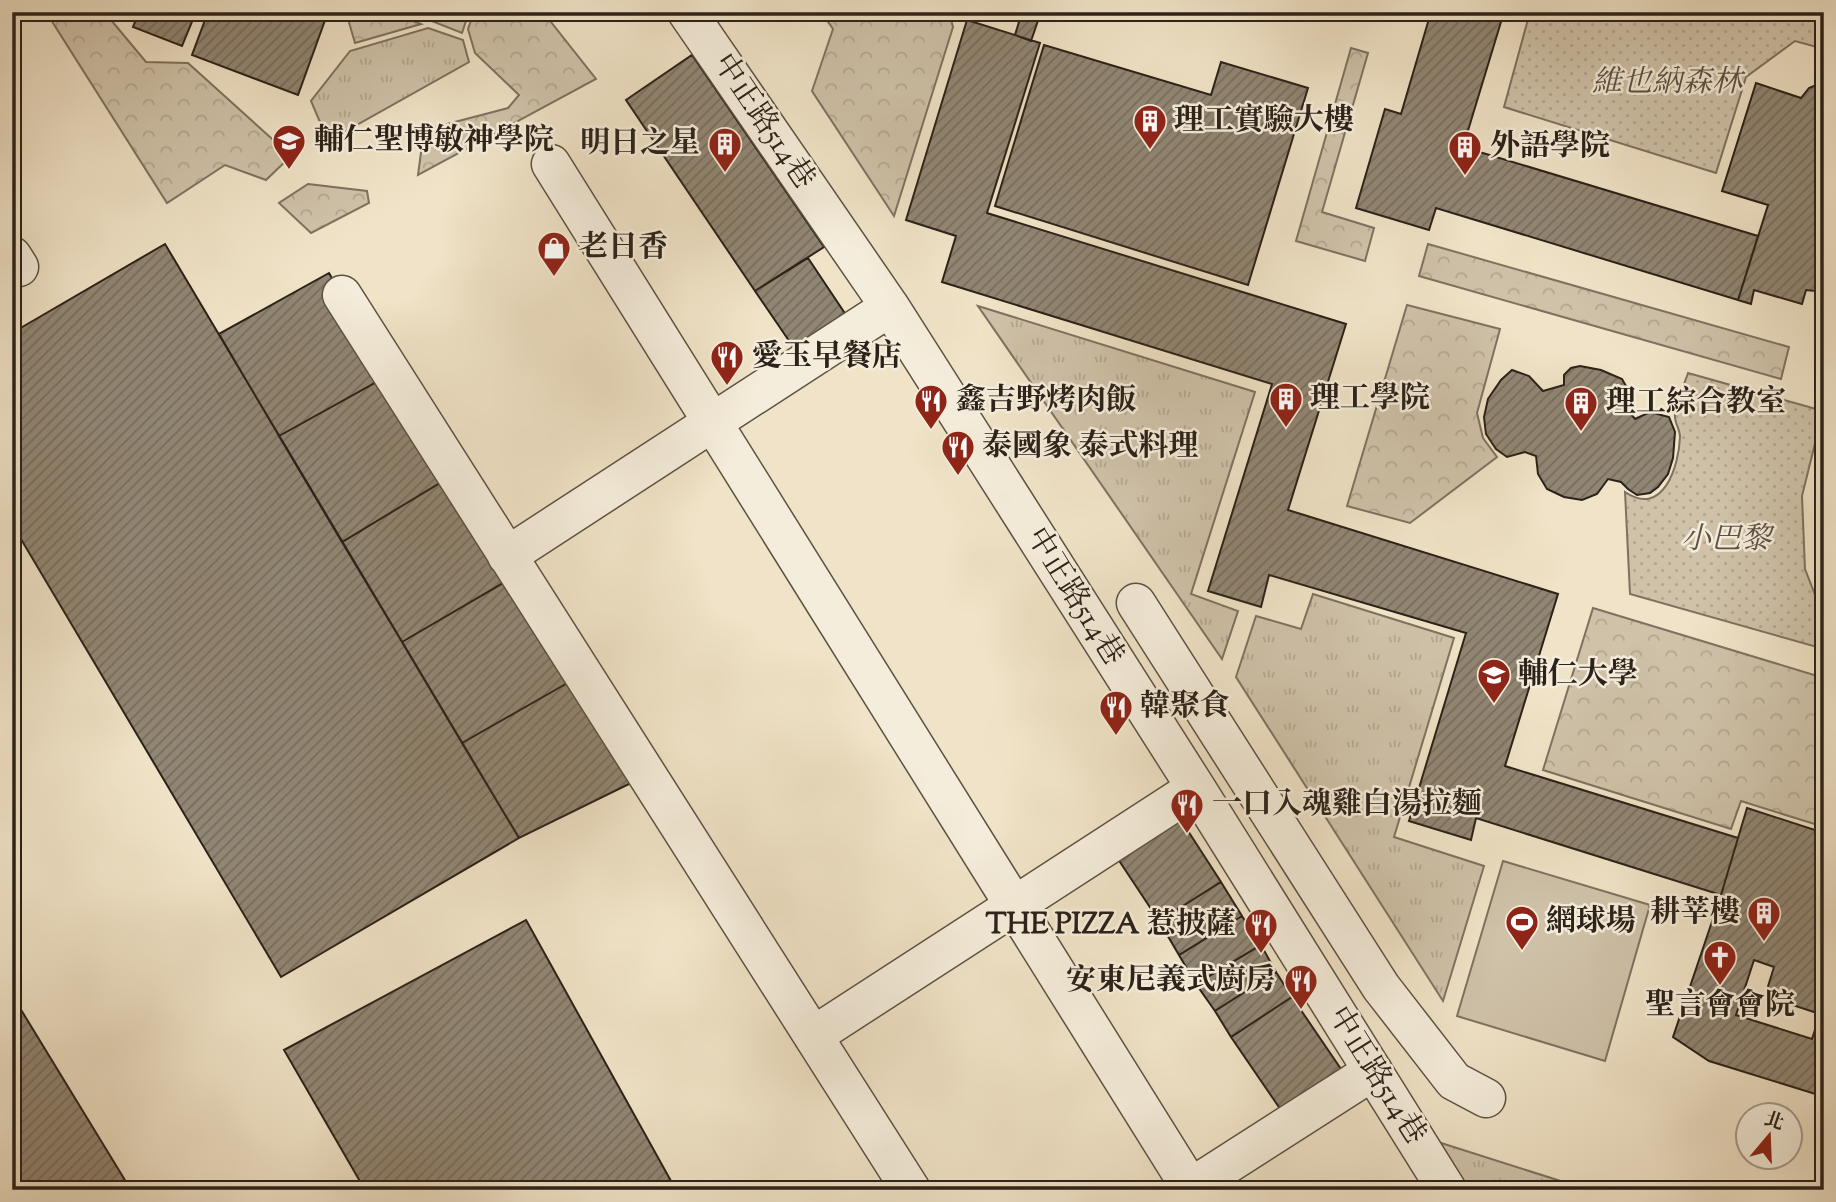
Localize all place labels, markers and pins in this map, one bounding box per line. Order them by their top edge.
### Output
place label: 理工實驗大樓 [1174,100,1354,143]
building icon: 理工實驗大樓 [1131,102,1169,151]
place label: 輔仁聖博敏神學院 [314,120,554,163]
school or university icon: 輔仁聖博敏神學院 [270,122,308,171]
place label: 明日之星 [580,123,700,166]
building icon: 明日之星 [706,125,744,174]
place label: 外語學院 [1490,126,1610,169]
building icon: 外語學院 [1446,128,1484,177]
place label: 老日香 [578,227,668,270]
shop icon: 老日香 [535,229,573,278]
place label: 愛玉早餐店 [752,336,902,379]
restaurant icon: 愛玉早餐店 [708,338,746,387]
place label: 理工學院 [1310,378,1430,421]
place label: 鑫吉野烤肉飯 [956,380,1136,423]
building icon: 理工學院 [1267,380,1305,429]
restaurant icon: 鑫吉野烤肉飯 [912,382,950,431]
place label: 理工綜合教室 [1606,382,1786,425]
building icon: 理工綜合教室 [1562,384,1600,433]
place label: 泰國象 泰式料理 [982,426,1198,469]
restaurant icon: 泰國象 泰式料理 [939,428,977,477]
place label: 輔仁大學 [1518,654,1638,697]
school or university icon: 輔仁大學 [1475,656,1513,705]
place label: 韓聚食 [1140,686,1230,729]
restaurant icon: 韓聚食 [1097,688,1135,737]
place label: 一口入魂雞白湯拉麵 [1212,784,1482,827]
restaurant icon: 一口入魂雞白湯拉麵 [1168,786,1206,835]
place label: 耕莘樓 [1650,892,1740,935]
building icon: 耕莘樓 [1745,894,1783,943]
place label: 網球場 [1546,901,1636,944]
sports icon: 網球場 [1503,903,1541,952]
place label: THE PIZZA 惹披薩 [985,904,1236,947]
restaurant icon: THE PIZZA 惹披薩 [1242,906,1280,955]
church icon: 聖言會會院 [1701,938,1739,987]
place label: 安東尼義式廚房 [1066,960,1276,1003]
restaurant icon: 安東尼義式廚房 [1282,962,1320,1011]
place label: 聖言會會院 [1645,985,1795,1028]

